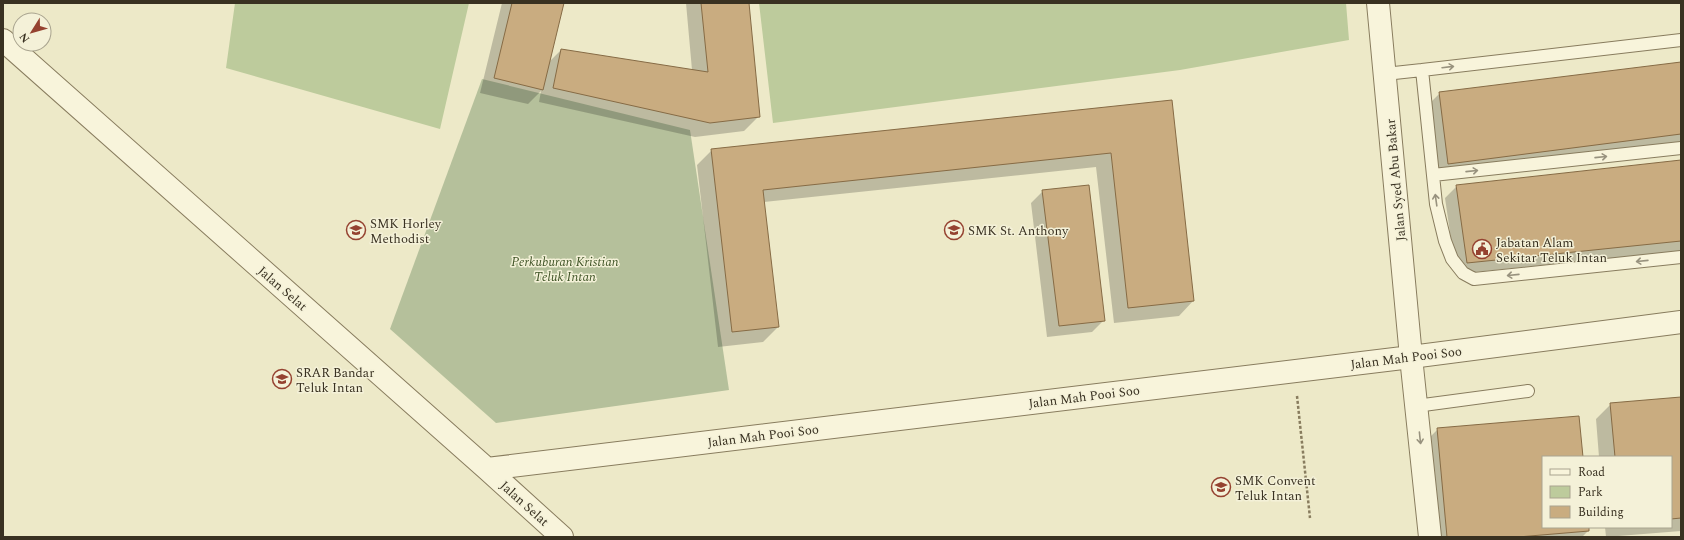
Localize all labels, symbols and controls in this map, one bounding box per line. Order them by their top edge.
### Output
north arrow [12,12,52,52]
text: N [15,29,34,46]
one-way arrow [1441,63,1454,70]
street label: Jalan Syed Abu Bakar [1381,118,1411,242]
one-way arrow [1594,153,1607,161]
one-way arrow [1465,167,1478,175]
one-way arrow [1432,194,1440,207]
place label: SMK Horley Methodist [370,214,442,249]
school or university icon: SMK Horley Methodist [345,219,367,241]
school or university icon: SMK St. Anthony [943,219,965,241]
place label: SMK St. Anthony [968,221,1069,241]
place label: Jabatan Alam Sekitar Teluk Intan [1496,233,1608,268]
public building icon: Jabatan Alam Sekitar Teluk Intan [1471,238,1493,260]
park label: Perkuburan Kristian Teluk Intan [511,252,619,287]
one-way arrow [1636,257,1649,265]
street label: Jalan Selat [253,261,312,316]
one-way arrow [1507,271,1520,278]
street label: Jalan Mah Pooi Soo [1349,341,1463,375]
place label: SRAR Bandar Teluk Intan [296,363,374,398]
school or university icon: SRAR Bandar Teluk Intan [271,368,293,390]
street label: Jalan Mah Pooi Soo [1027,380,1141,414]
street label: Jalan Mah Pooi Soo [706,419,820,453]
one-way arrow [1416,431,1423,444]
legend [1542,456,1672,528]
text: Road [1578,463,1605,482]
place label: SMK Convent Teluk Intan [1235,471,1316,506]
street label: Jalan Selat [495,476,554,532]
school or university icon: SMK Convent Teluk Intan [1210,476,1232,498]
text: Park [1578,483,1603,502]
text: Building [1578,503,1624,522]

